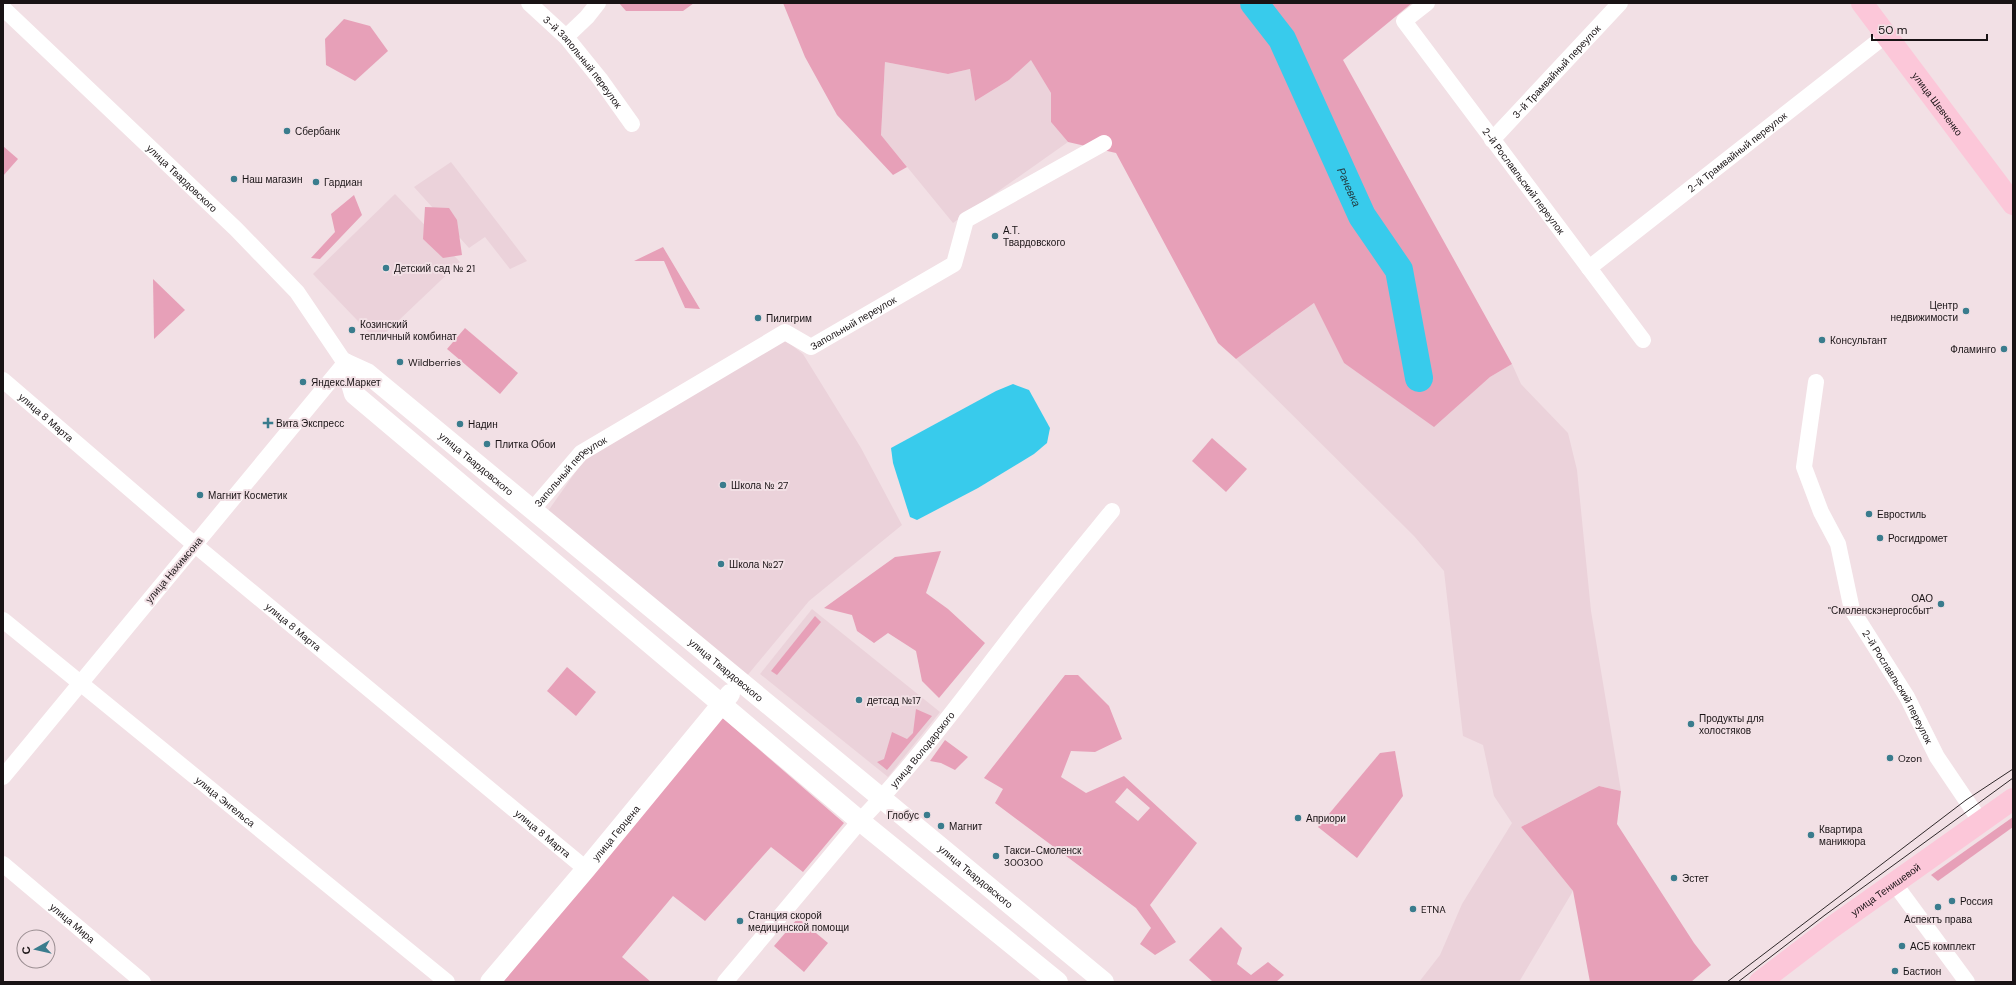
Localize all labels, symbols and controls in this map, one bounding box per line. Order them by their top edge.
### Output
street label: 3-й Запольный переулок [541,13,625,111]
scale bar [1872,16,1987,42]
street label: 3-й Трамвайный переулок [1509,21,1603,121]
text: 50 m [1878,22,1907,38]
street label: улица Шевченко [1910,69,1966,138]
street label: 2-й Трамвайный переулок [1685,108,1790,195]
place label: Сбербанк [295,125,341,138]
street label: 2-й Рославльский переулок [1480,125,1568,237]
marker: Сбербанк [282,126,292,136]
street label: улица Твардовского [144,141,221,215]
water label: Рачевка [1334,165,1364,209]
place label: Наш магазин [242,173,302,186]
marker: Наш магазин [229,174,239,184]
place label: Гардиан [324,176,362,189]
marker: Гардиан [311,177,321,187]
place label: А.Т. Твардовского [1003,224,1066,249]
marker: А.Т. Твардовского [990,231,1000,241]
place label: Детский сад № 21 [394,262,475,275]
marker: Детский сад № 21 [381,263,391,273]
street label: Запольный переулок [808,292,899,353]
place label: Центр недвижимости [1891,299,1958,324]
marker: Центр недвижимости [1961,306,1971,316]
place label: Пилигрим [766,312,812,325]
marker: Пилигрим [753,313,763,323]
place label: Козинский тепличный комбинат [360,318,457,343]
marker: Козинский тепличный комбинат [347,325,357,335]
place label: Консультант [1830,334,1888,347]
marker: Консультант [1817,335,1827,345]
place label: Фламинго [1950,343,1996,356]
marker: Фламинго [1999,344,2009,354]
place label: Wildberries [408,356,461,369]
marker: Wildberries [395,357,405,367]
place label: Яндекс.Маркет [311,376,381,389]
marker: Яндекс.Маркет [298,377,308,387]
street label: улица 8 Марта [16,390,77,445]
place label: Вита Экспресс [276,417,344,430]
marker: Вита Экспресс [263,418,273,428]
place label: Надин [468,418,498,431]
marker: Надин [455,419,465,429]
street label: улица Твардовского [436,429,517,498]
street label: Запольный переулок [531,433,609,509]
place label: Плитка Обои [495,438,556,451]
marker: Плитка Обои [482,439,492,449]
place label: Школа № 27 [731,479,788,492]
marker: Школа № 27 [718,480,728,490]
place label: Магнит Косметик [208,489,288,502]
marker: Магнит Косметик [195,490,205,500]
place label: Евростиль [1877,508,1926,521]
marker: Евростиль [1864,509,1874,519]
place label: Росгидромет [1888,532,1948,545]
marker: Росгидромет [1875,533,1885,543]
street label: улица Нахимсона [143,534,206,606]
place label: Школа №27 [729,558,784,571]
marker: Школа №27 [716,559,726,569]
place label: ОАО "Смоленскэнергосбыт" [1828,592,1933,617]
marker: ОАО "Смоленскэнергосбыт" [1936,599,1946,609]
street label: улица 8 Марта [263,600,324,654]
street label: 2-й Рославльский переулок [1860,627,1936,746]
street label: улица Твардовского [686,635,766,705]
place label: детсад №17 [867,694,921,707]
marker: детсад №17 [854,695,864,705]
street label: улица Володарского [887,708,957,790]
place label: Продукты для холостяков [1699,712,1764,737]
marker: Продукты для холостяков [1686,719,1696,729]
place label: Ozon [1898,752,1922,765]
marker: Ozon [1885,753,1895,763]
street label: улица Энгельса [193,773,258,830]
street label: улица Герцена [589,802,643,863]
street label: улица 8 Марта [512,806,574,860]
place label: Глобус [887,809,919,822]
marker: Глобус [922,810,932,820]
place label: Априори [1306,812,1346,825]
marker: Априори [1293,813,1303,823]
place label: Магнит [949,820,983,833]
marker: Магнит [936,821,946,831]
place label: Квартира маникюра [1819,823,1866,848]
marker: Квартира маникюра [1806,830,1816,840]
street label: улица Твардовского [936,842,1016,911]
place label: Такси-Смоленск 300300 [1004,844,1082,869]
marker: Такси-Смоленск 300300 [991,851,1001,861]
street label: улица Тенишевой [1848,860,1923,918]
place label: Эстет [1682,872,1709,885]
marker: Эстет [1669,873,1679,883]
place label: Россия [1960,895,1993,908]
marker: Россия [1947,896,1957,906]
street label: улица Мира [47,900,98,946]
marker: Аспектъ права [1933,902,1943,912]
place label: ETNA [1421,903,1446,916]
marker: ETNA [1408,904,1418,914]
place label: Станция скорой медицинской помощи [748,909,849,934]
place label: Аспектъ права [1904,913,1972,926]
marker: Станция скорой медицинской помощи [735,916,745,926]
north arrow [16,929,56,969]
place label: АСБ комплект [1910,940,1976,953]
marker: АСБ комплект [1897,941,1907,951]
text: С [19,945,34,955]
place label: Бастион [1903,965,1941,978]
marker: Бастион [1890,966,1900,976]

